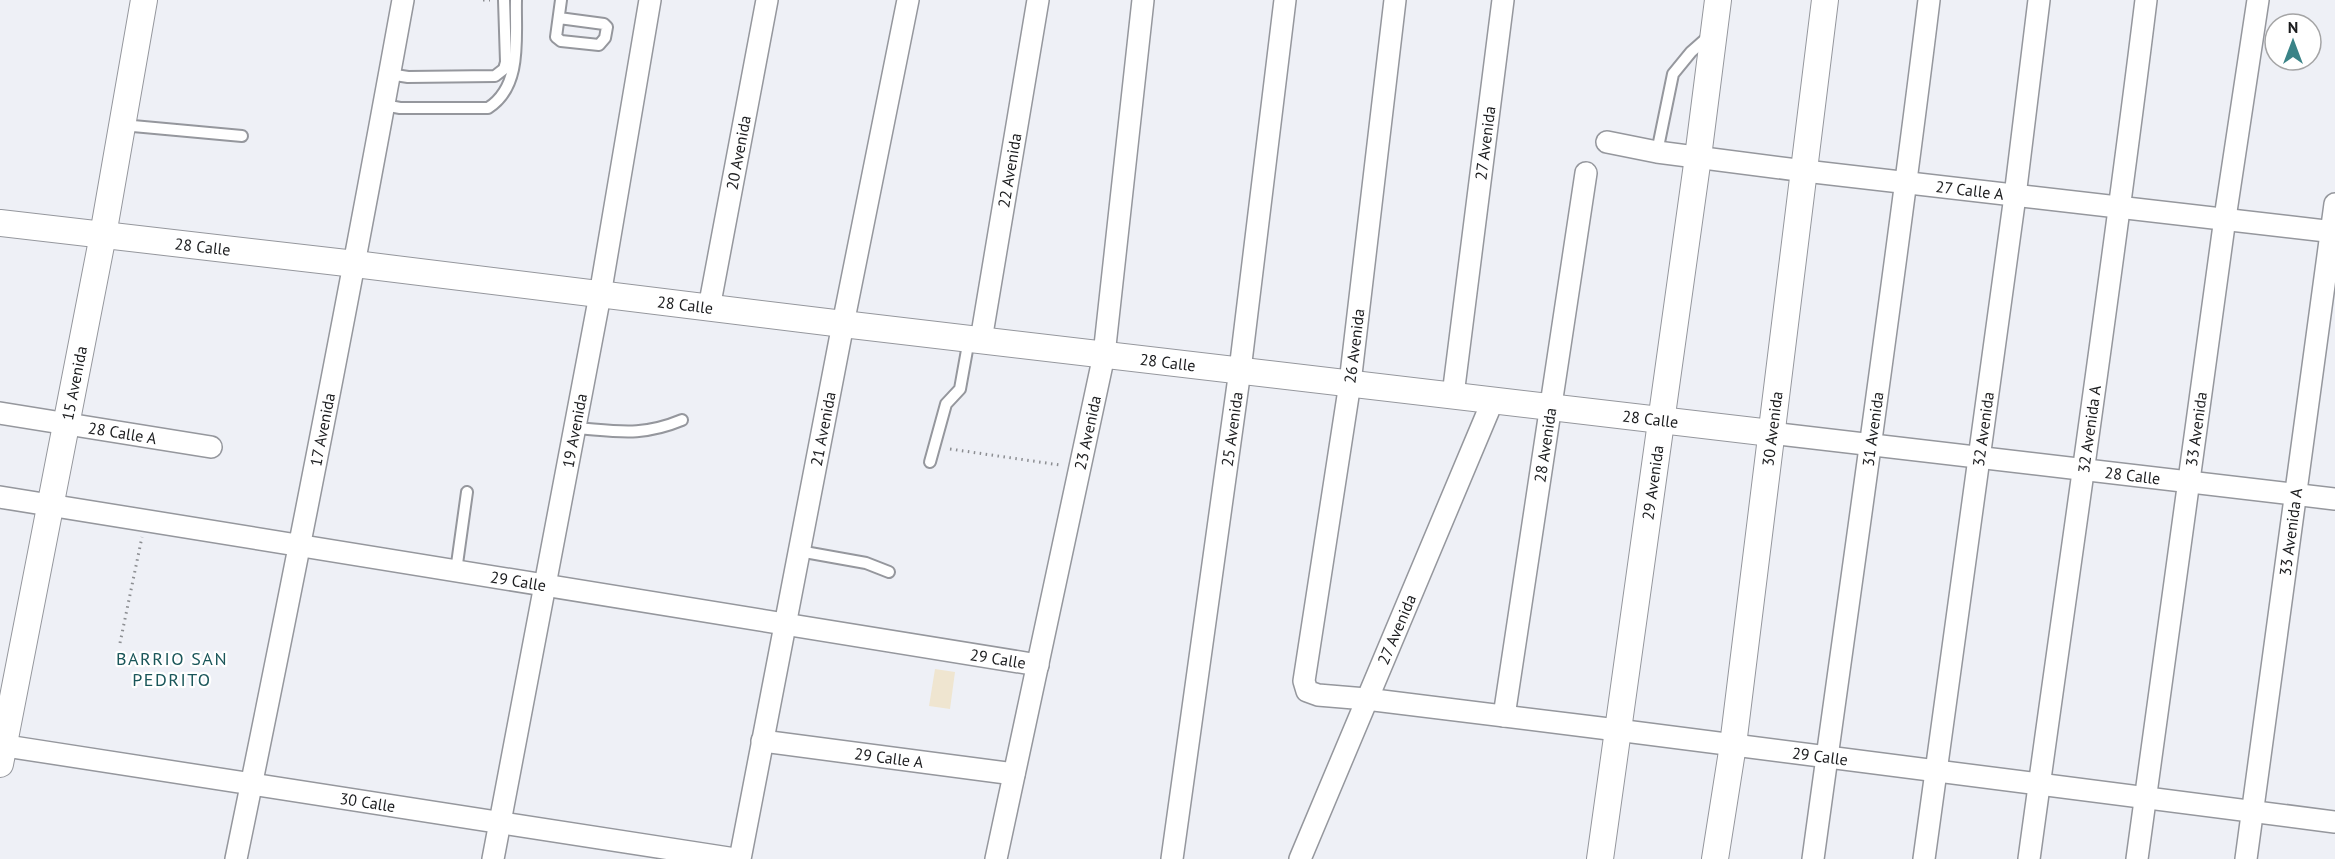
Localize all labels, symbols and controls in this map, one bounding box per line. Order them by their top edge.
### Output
north arrow [2263,12,2323,72]
text: N [2288,17,2298,37]
street label: 27 Avenida [1470,105,1499,181]
street label: 20 Avenida [721,114,755,192]
street label: 22 Avenida [993,132,1026,209]
street label: 27 Calle A [1935,176,2005,204]
street label: 28 Calle [174,233,232,260]
street label: 28 Calle [656,291,714,318]
street label: 26 Avenida [1339,307,1369,385]
street label: 15 Avenida [57,344,91,422]
street label: 28 Calle [1139,349,1197,375]
street label: 32 Avenida A [2073,383,2105,474]
street label: 21 Avenida [806,390,840,468]
street label: 25 Avenida [1217,390,1247,468]
street label: 30 Avenida [1758,390,1787,467]
street label: 31 Avenida [1858,390,1888,468]
street label: 32 Avenida [1968,390,1998,468]
street label: 33 Avenida [2181,390,2211,468]
street label: 17 Avenida [305,391,339,468]
street label: 19 Avenida [557,392,591,470]
street label: 23 Avenida [1070,394,1105,472]
street label: 28 Avenida [1529,406,1560,484]
street label: 28 Calle [1621,406,1679,432]
street label: 28 Calle A [87,417,159,448]
street label: 29 Avenida [1637,444,1668,521]
street label: 28 Calle [2104,462,2162,488]
street label: 33 Avenida A [2275,486,2306,577]
street label: 29 Calle [489,567,548,595]
street label: 27 Avenida [1373,591,1420,668]
street label: 29 Calle [969,644,1027,673]
district label: BARRIO SAN PEDRITO [116,647,228,691]
street label: 29 Calle A [853,743,925,772]
street label: 29 Calle [1791,743,1849,769]
street label: 30 Calle [338,788,397,816]

